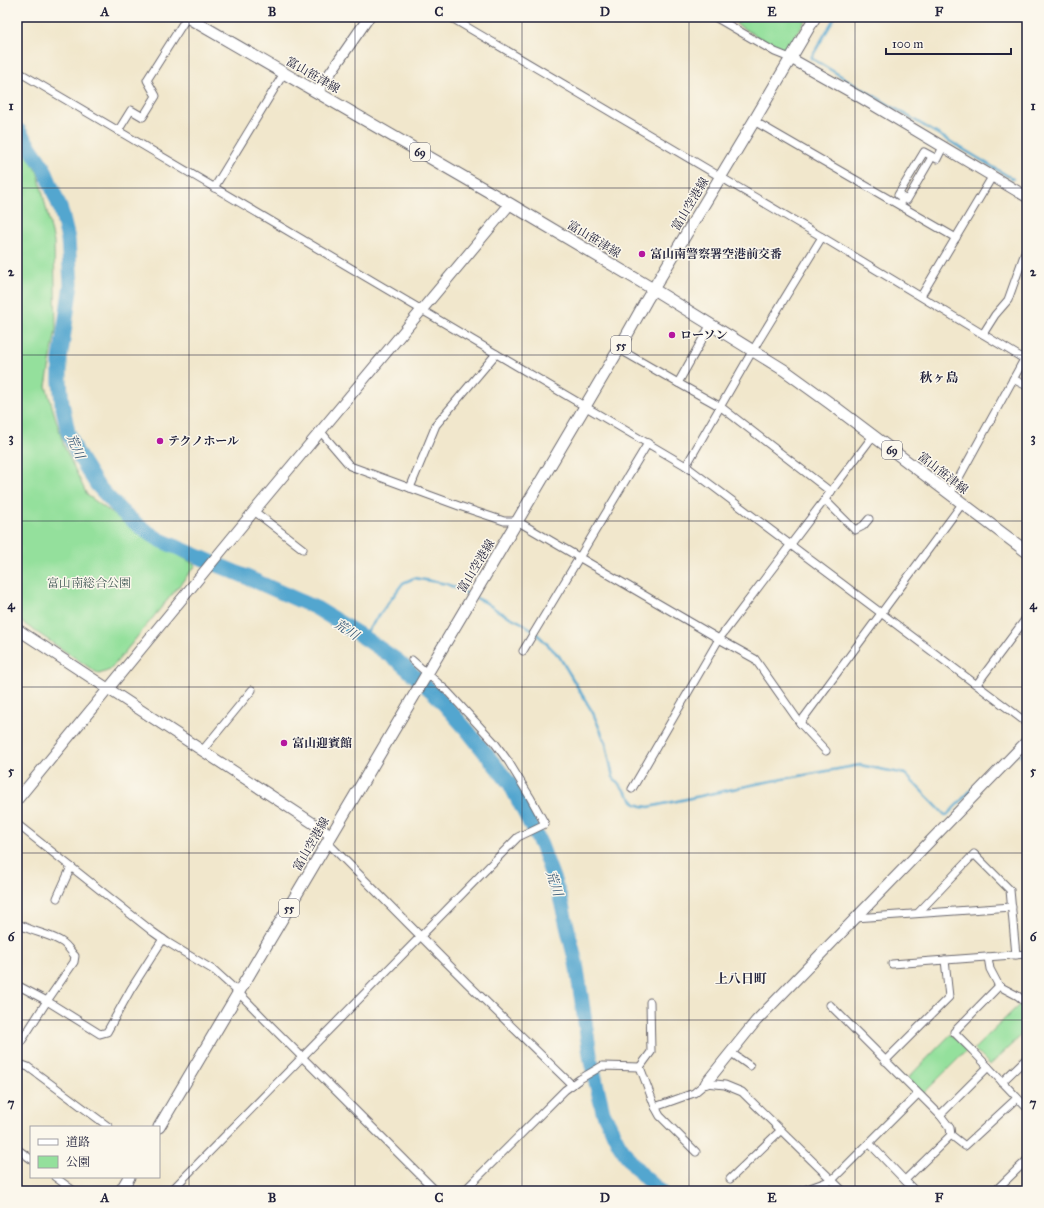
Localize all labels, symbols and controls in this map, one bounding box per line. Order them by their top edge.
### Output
text: A [100,4,110,20]
text: B [268,4,277,20]
text: C [435,4,444,20]
text: D [600,4,610,20]
text: E [767,4,777,20]
text: F [935,4,944,20]
scale bar [886,30,1011,56]
text: 100 m [892,37,923,51]
street label: 富山笹津線 [284,54,342,96]
text: 1 [8,98,14,114]
text: 1 [1030,98,1036,114]
road number: 69 [410,143,430,161]
street label: 富山空港線 [669,175,711,233]
street label: 富山笹津線 [565,218,623,260]
place label: 富山南警察署空港前交番 [650,247,782,261]
marker: 富山南警察署空港前交番 [637,249,647,259]
text: 2 [8,264,15,280]
text: 2 [1030,264,1037,280]
place label: ローソン [680,328,728,342]
marker: ローソン [667,330,677,340]
road number: 55 [611,336,631,354]
district label: 秋ヶ島 [919,370,959,386]
text: 3 [8,430,14,446]
text: 3 [1030,430,1036,446]
water label: 荒川 [62,431,88,463]
place label: テクノホール [168,434,239,448]
marker: テクノホール [155,436,165,446]
road number: 69 [882,441,902,459]
street label: 富山笹津線 [915,449,971,497]
street label: 富山空港線 [455,537,497,595]
park label: 富山南総合公園 [47,576,131,590]
text: 4 [7,597,15,613]
text: 4 [1029,597,1037,613]
water label: 荒川 [331,616,363,645]
place label: 富山迎賓館 [292,736,352,750]
marker: 富山迎賓館 [279,738,289,748]
text: 5 [8,763,15,779]
text: 5 [1030,763,1037,779]
street label: 富山空港線 [290,815,332,873]
water label: 荒川 [542,868,566,900]
road number: 55 [279,899,299,917]
text: 6 [8,929,16,945]
text: 6 [1030,929,1038,945]
district label: 上八日町 [715,971,767,987]
text: 7 [8,1095,15,1111]
text: 7 [1030,1095,1037,1111]
legend [30,1126,160,1178]
text: 道路 [66,1135,90,1149]
text: 公園 [66,1155,90,1169]
text: A [100,1190,110,1206]
text: B [268,1190,277,1206]
text: C [435,1190,444,1206]
text: D [600,1190,610,1206]
text: E [767,1190,777,1206]
text: F [935,1190,944,1206]

